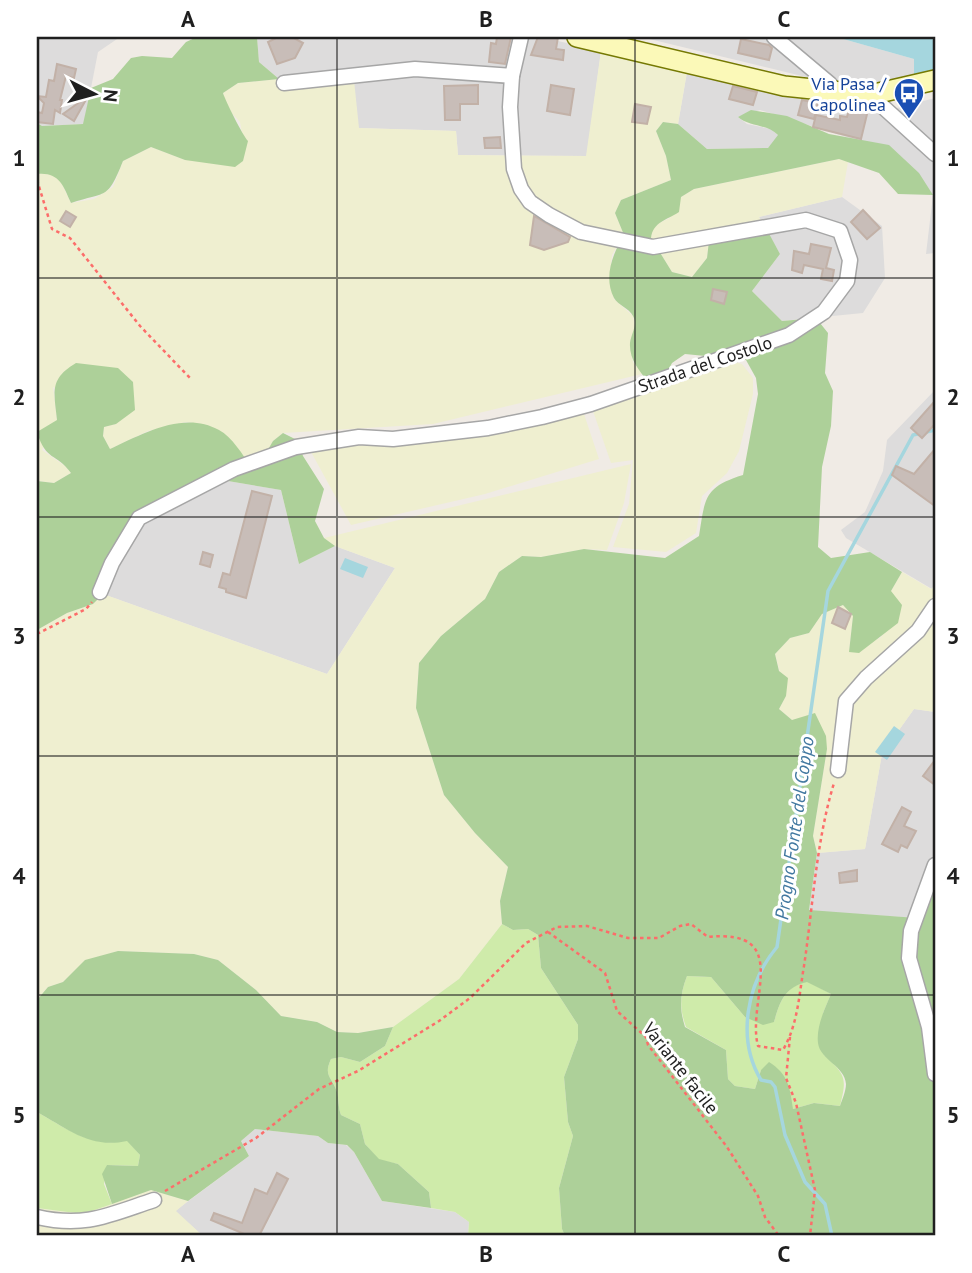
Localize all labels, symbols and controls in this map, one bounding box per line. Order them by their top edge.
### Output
text: A [181,4,195,33]
text: B [479,4,493,33]
text: C [778,4,791,33]
north arrow [60,60,130,130]
place label: Via Pasa / Capolinea [810,72,888,116]
bus stop icon: Via Pasa / Capolinea [892,76,926,120]
text: N [98,88,123,103]
text: 1 [12,143,26,172]
text: 1 [946,143,960,172]
street label: Strada del Costolo [635,330,775,398]
text: 2 [12,382,26,411]
text: 2 [946,382,960,411]
text: 3 [12,621,26,650]
text: 3 [946,621,960,650]
water label: Progno Fonte del Coppo [769,735,819,921]
text: 4 [12,861,26,890]
text: 4 [946,861,960,890]
street label: Variante facile [638,1017,724,1118]
text: 5 [12,1100,26,1129]
text: 5 [946,1100,960,1129]
text: A [181,1239,195,1268]
text: B [479,1239,493,1268]
text: C [778,1239,791,1268]

